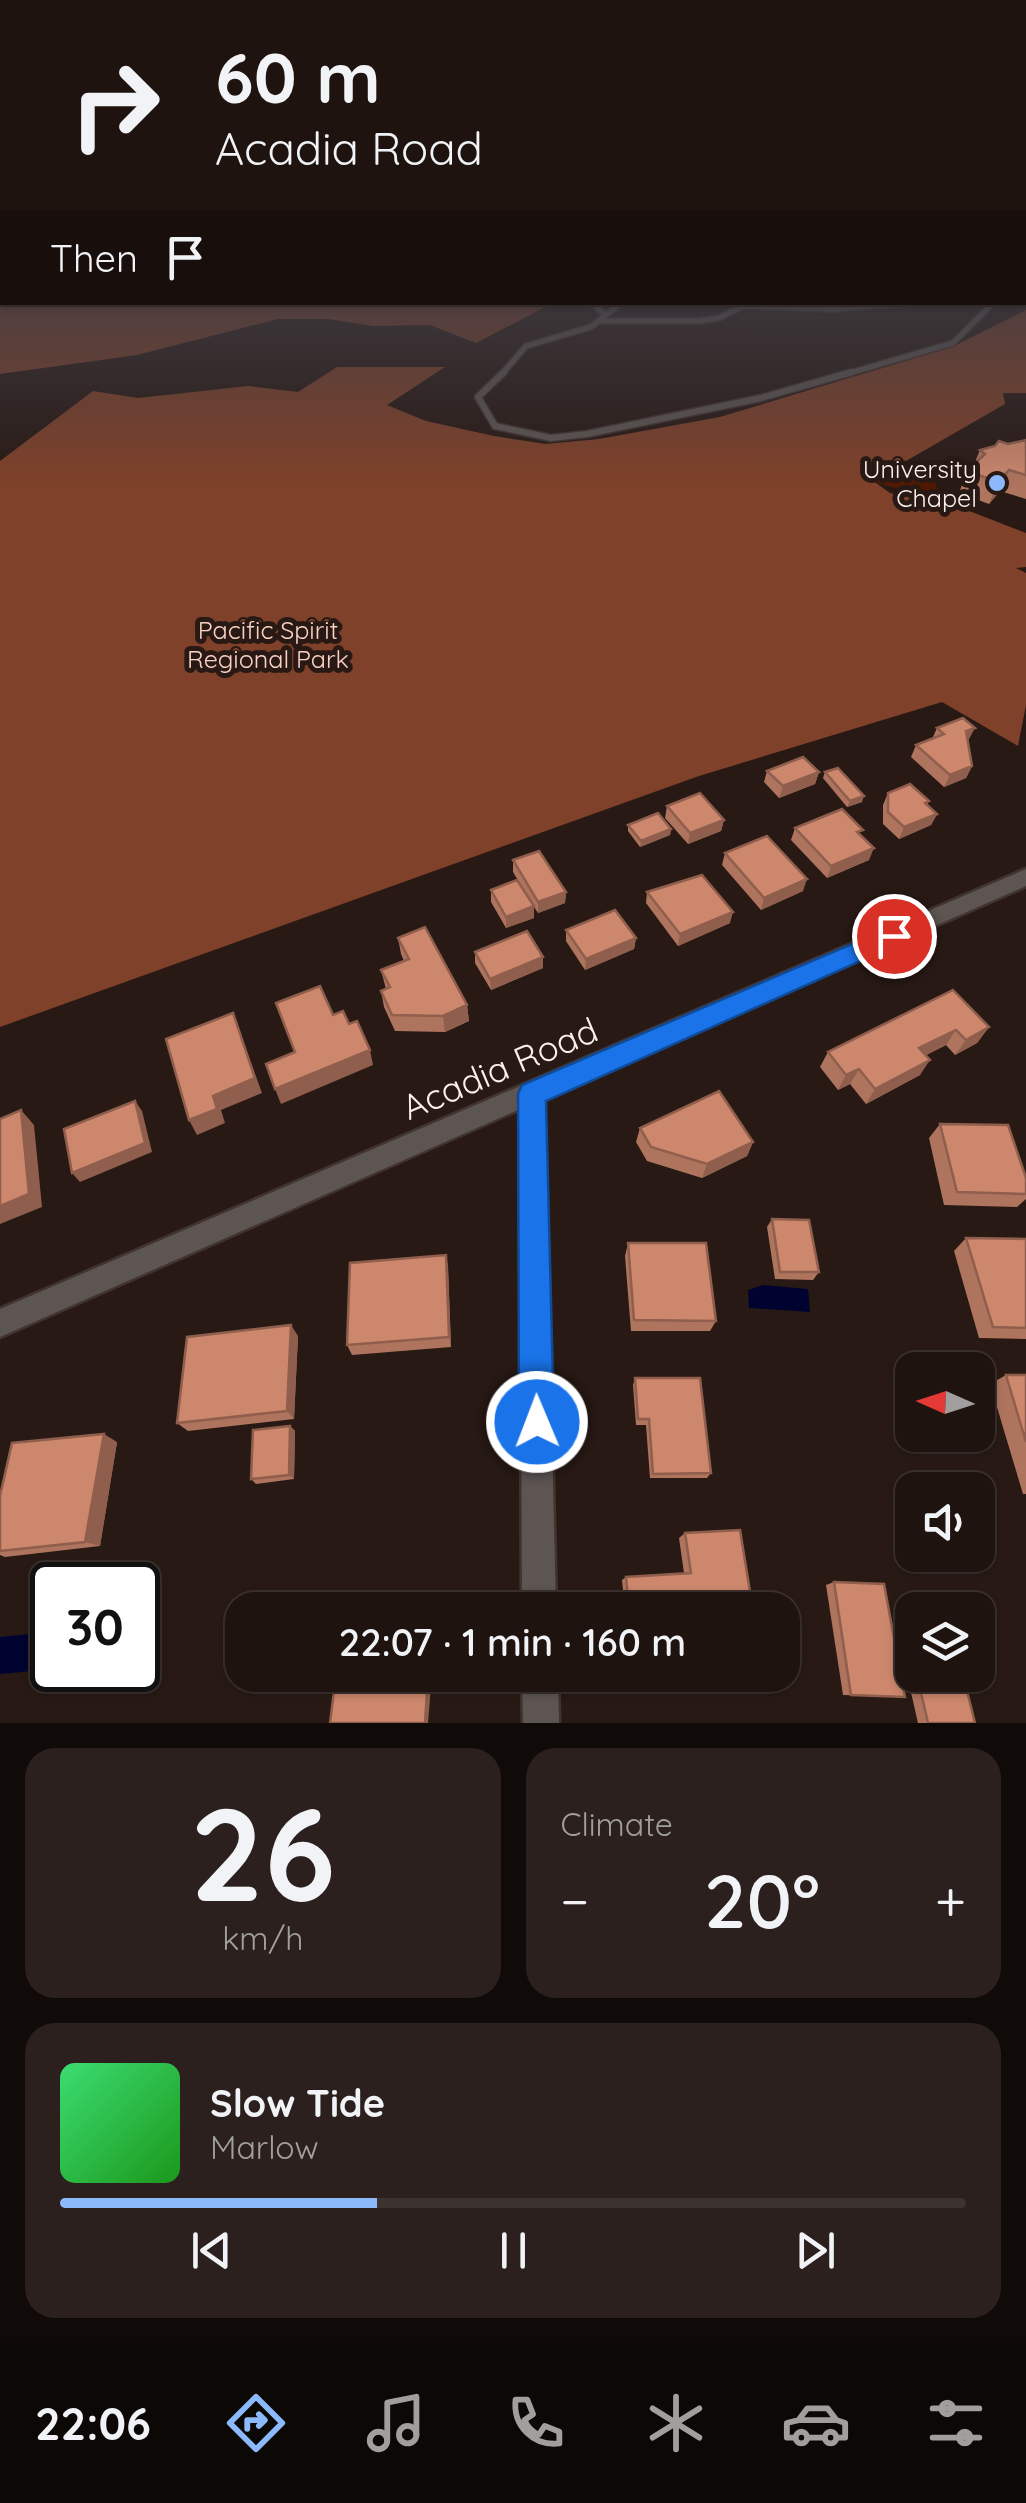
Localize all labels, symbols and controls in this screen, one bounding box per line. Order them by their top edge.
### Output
text: 60 m [215,33,381,121]
icon: right [50,40,180,170]
text: Acadia Road [215,120,483,176]
icon: arrive [158,230,213,285]
text: Then [50,234,138,282]
place label: University Chapel [863,453,977,513]
marker: University Chapel [986,472,1008,494]
park label: Pacific Spirit Regional Park [187,614,349,674]
pin [852,894,937,979]
icon: arrive [867,909,922,964]
street label: Acadia Road [395,1007,604,1129]
north arrow [895,1352,995,1452]
map controls [895,1352,995,1692]
position arrow [485,1370,589,1474]
button: sound [895,1472,995,1572]
speed limit sign: 30 [30,1562,160,1692]
button: layers [895,1592,995,1692]
text: 22:07 · 1 min · 160 m [339,1618,686,1666]
text: 26 [190,1771,336,1934]
text: Climate [561,1804,673,1844]
text: 20° [704,1853,820,1947]
text: − [561,1866,589,1935]
text: + [935,1866,966,1935]
text: km/h [222,1918,303,1958]
text: Slow Tide [210,2079,385,2127]
text: Marlow [210,2127,319,2167]
icon: previous [184,2223,239,2278]
icon: pause [486,2223,541,2278]
icon: next [788,2223,843,2278]
icon: directions [221,2388,291,2458]
icon: music [361,2388,431,2458]
icon: phone [501,2388,571,2458]
icon: climate [641,2388,711,2458]
icon: car [781,2388,851,2458]
icon: filters [921,2388,991,2458]
text: 22:06 [35,2395,151,2451]

